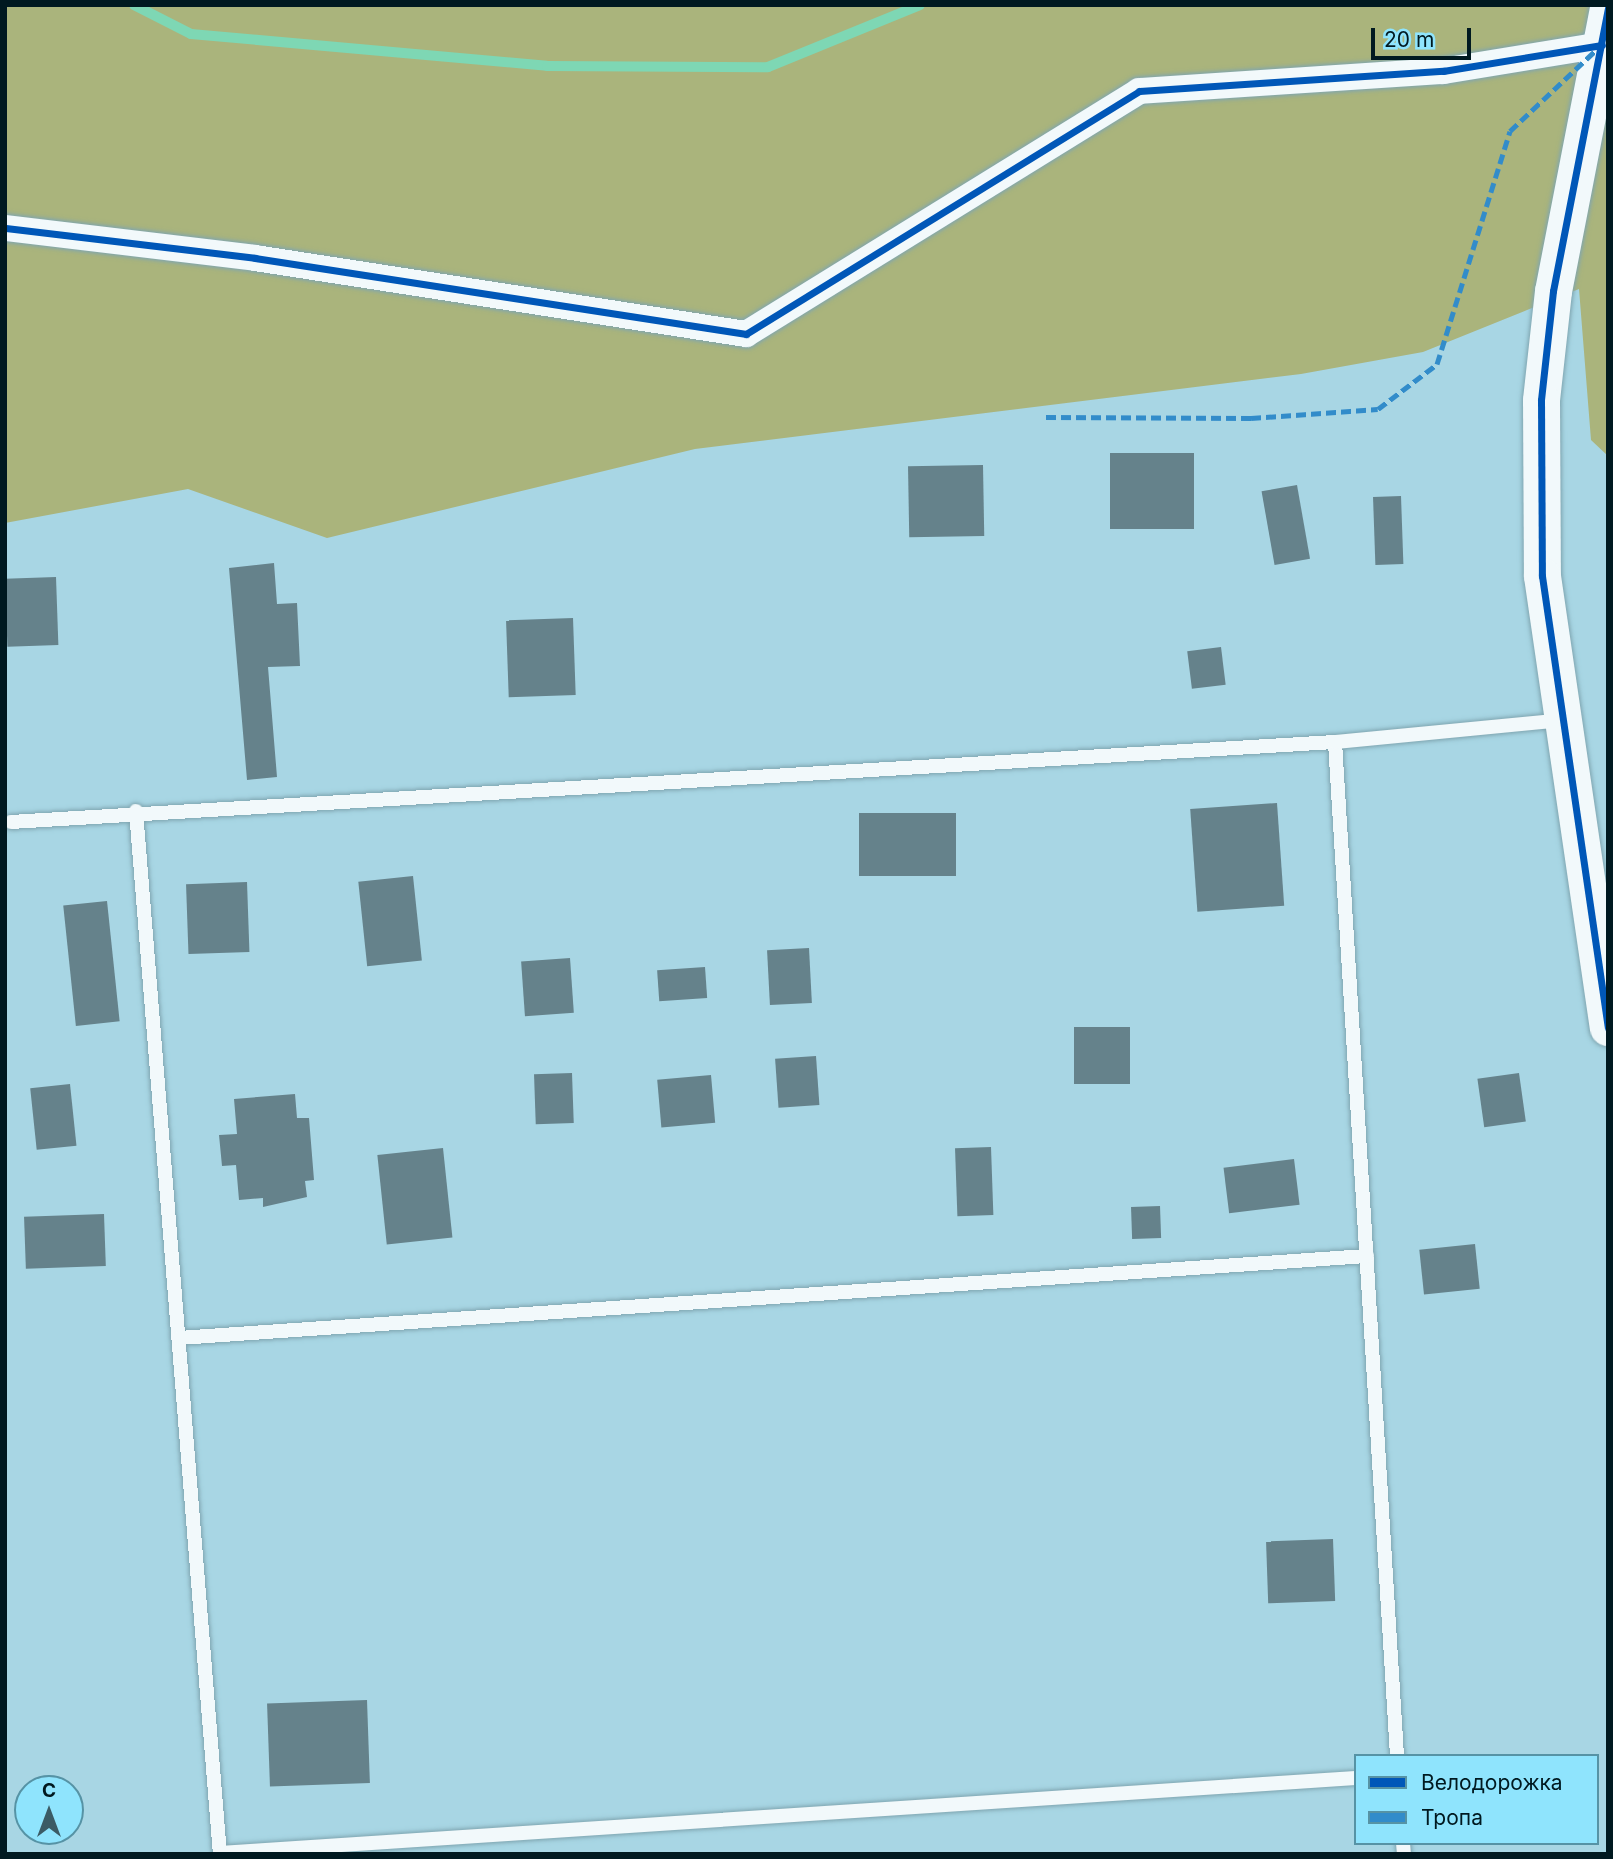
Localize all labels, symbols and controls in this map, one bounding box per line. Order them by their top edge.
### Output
scale bar [1375,14,1475,58]
text: 20 m [1384,27,1434,52]
legend [1354,1754,1599,1845]
text: Велодорожка [1421,1770,1563,1795]
north arrow [14,1775,84,1845]
text: С [42,1779,56,1802]
text: Тропа [1421,1805,1483,1830]

